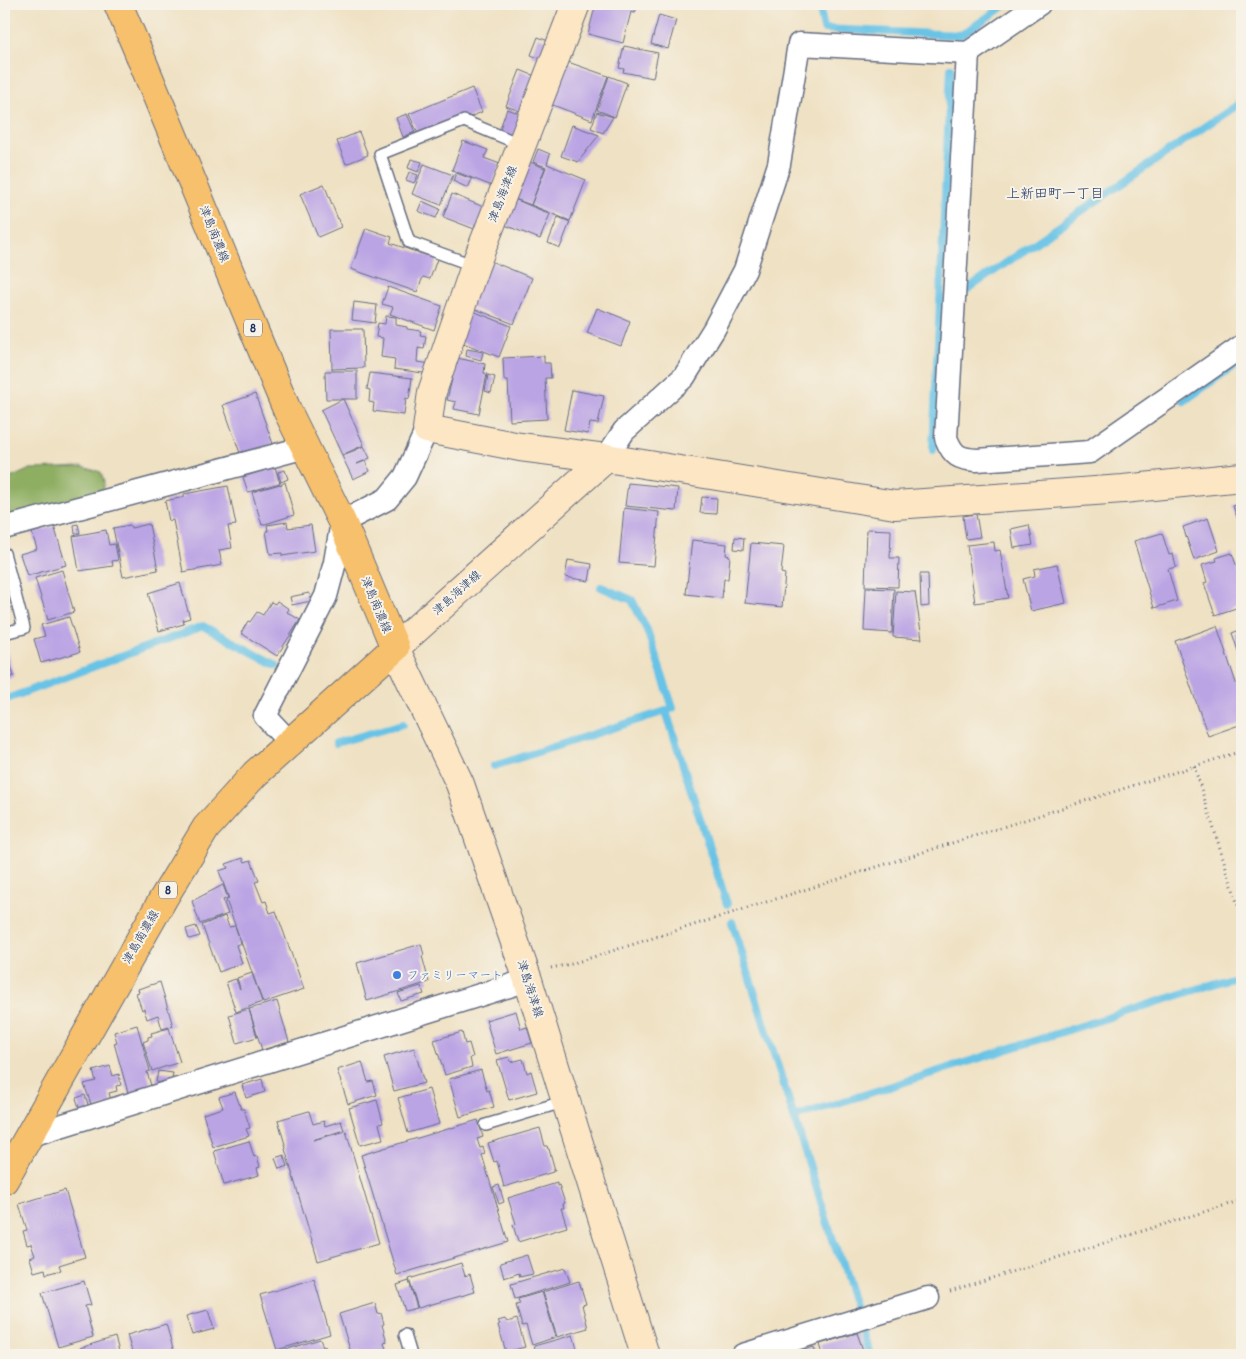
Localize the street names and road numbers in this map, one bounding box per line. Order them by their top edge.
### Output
street label: 津島海津線 [485,163,521,225]
street label: 津島南濃線 [196,203,232,265]
road number: 8 [244,319,262,336]
street label: 津島海津線 [430,567,484,619]
street label: 津島南濃線 [357,574,395,636]
road number: 8 [159,882,177,898]
street label: 津島南濃線 [120,907,162,967]
street label: 津島海津線 [514,958,546,1020]

